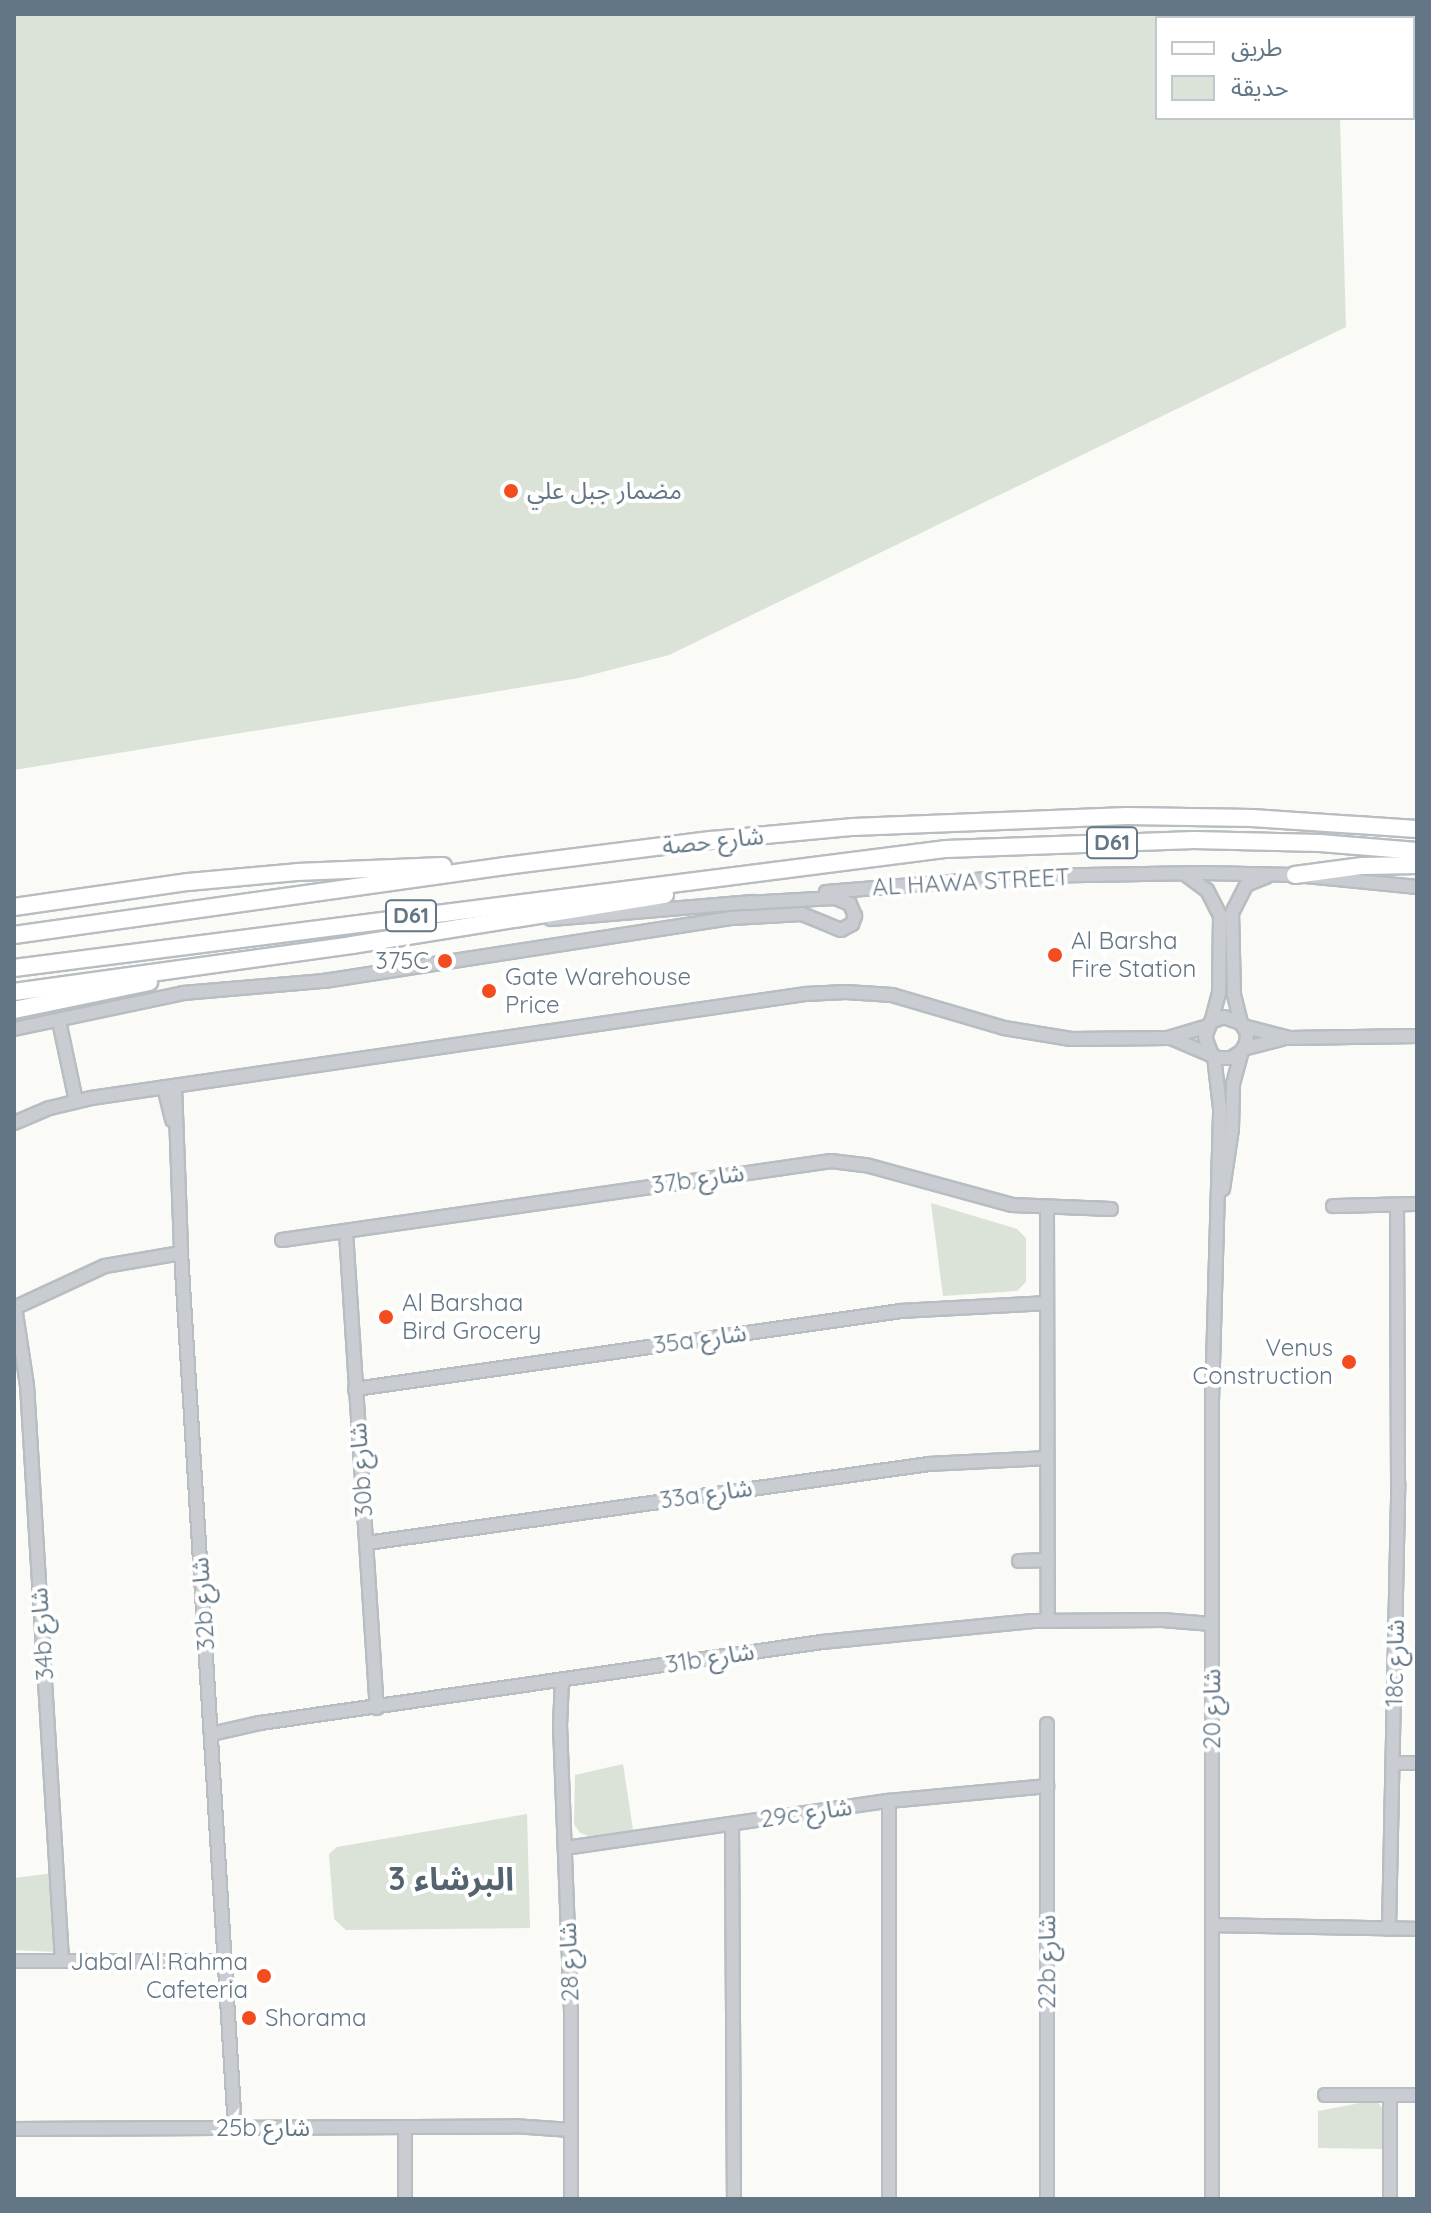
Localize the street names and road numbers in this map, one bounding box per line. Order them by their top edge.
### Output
street label: شارع حصة [661,821,765,861]
road number: D61 [1084,825,1140,861]
street label: AL HAWA STREET [872,862,1070,902]
road number: D61 [383,898,439,934]
street label: 37b شارع [650,1158,746,1200]
street label: 35a شارع [652,1318,748,1360]
street label: 30b شارع [343,1422,379,1518]
street label: 33a شارع [658,1473,754,1515]
street label: 32b شارع [185,1556,221,1652]
street label: 34b شارع [24,1587,60,1681]
street label: 18c شارع [1380,1619,1410,1707]
street label: 31b شارع [664,1637,756,1679]
street label: شارع 20 [1198,1669,1226,1749]
street label: 29c شارع [758,1792,854,1834]
street label: 22b شارع [1033,1915,1061,2009]
street label: شارع 28 [553,1922,585,2002]
street label: 25b شارع [216,2114,310,2142]

